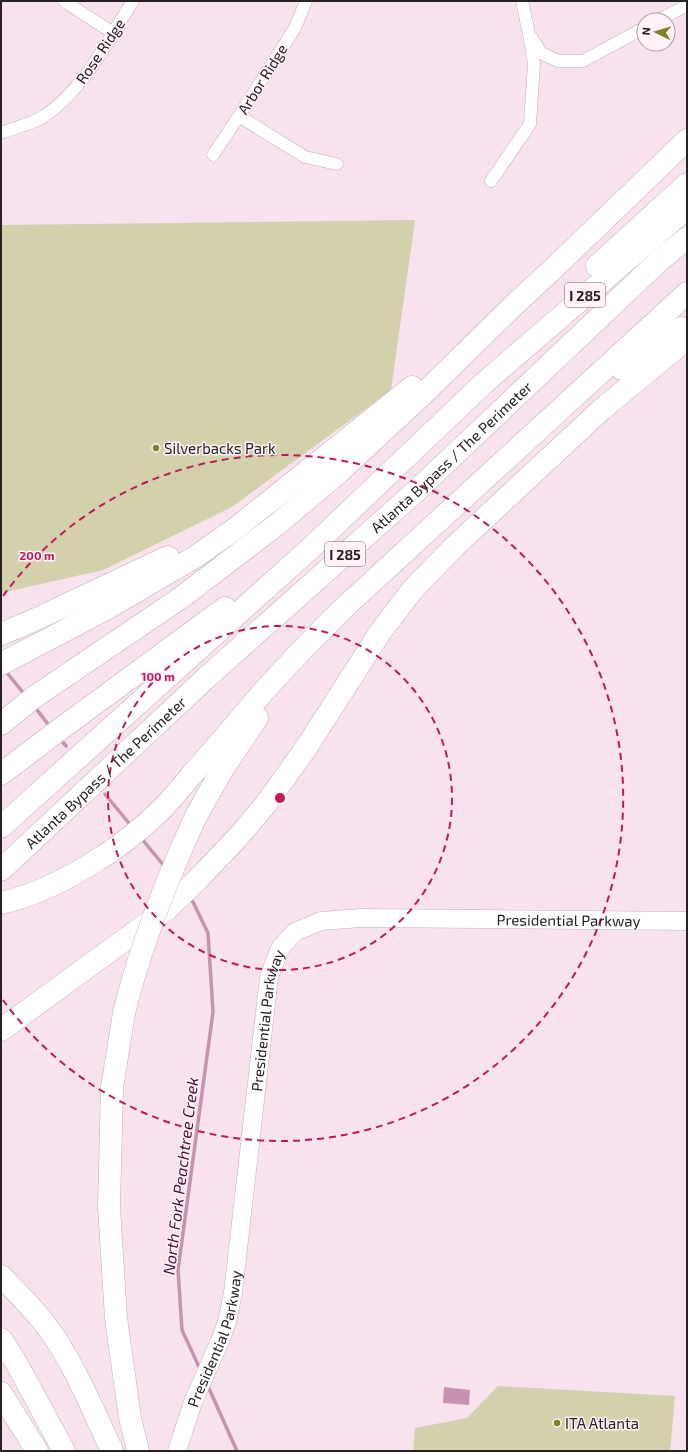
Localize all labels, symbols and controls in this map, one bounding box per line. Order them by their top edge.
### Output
north arrow [636,12,676,52]
street label: Rose Ridge [72,15,128,87]
text: N [639,27,652,36]
street label: Arbor Ridge [233,41,291,117]
road number: I 285 [565,283,605,307]
street label: Atlanta Bypass / The Perimeter [367,377,535,536]
place label: Silverbacks Park [164,439,276,457]
marker: Silverbacks Park [151,443,161,453]
road number: I 285 [325,542,365,566]
text: 200 m [19,548,55,562]
text: 100 m [141,669,175,683]
street label: Atlanta Bypass / The Perimeter [21,693,190,852]
centre of rings [273,791,287,805]
street label: Presidential Parkway [497,910,641,930]
street label: Presidential Parkway [247,947,288,1092]
water label: North Fork Peachtree Creek [158,1076,202,1276]
street label: Presidential Parkway [183,1269,245,1409]
place label: ITA Atlanta [565,1414,639,1432]
marker: ITA Atlanta [552,1418,562,1428]

